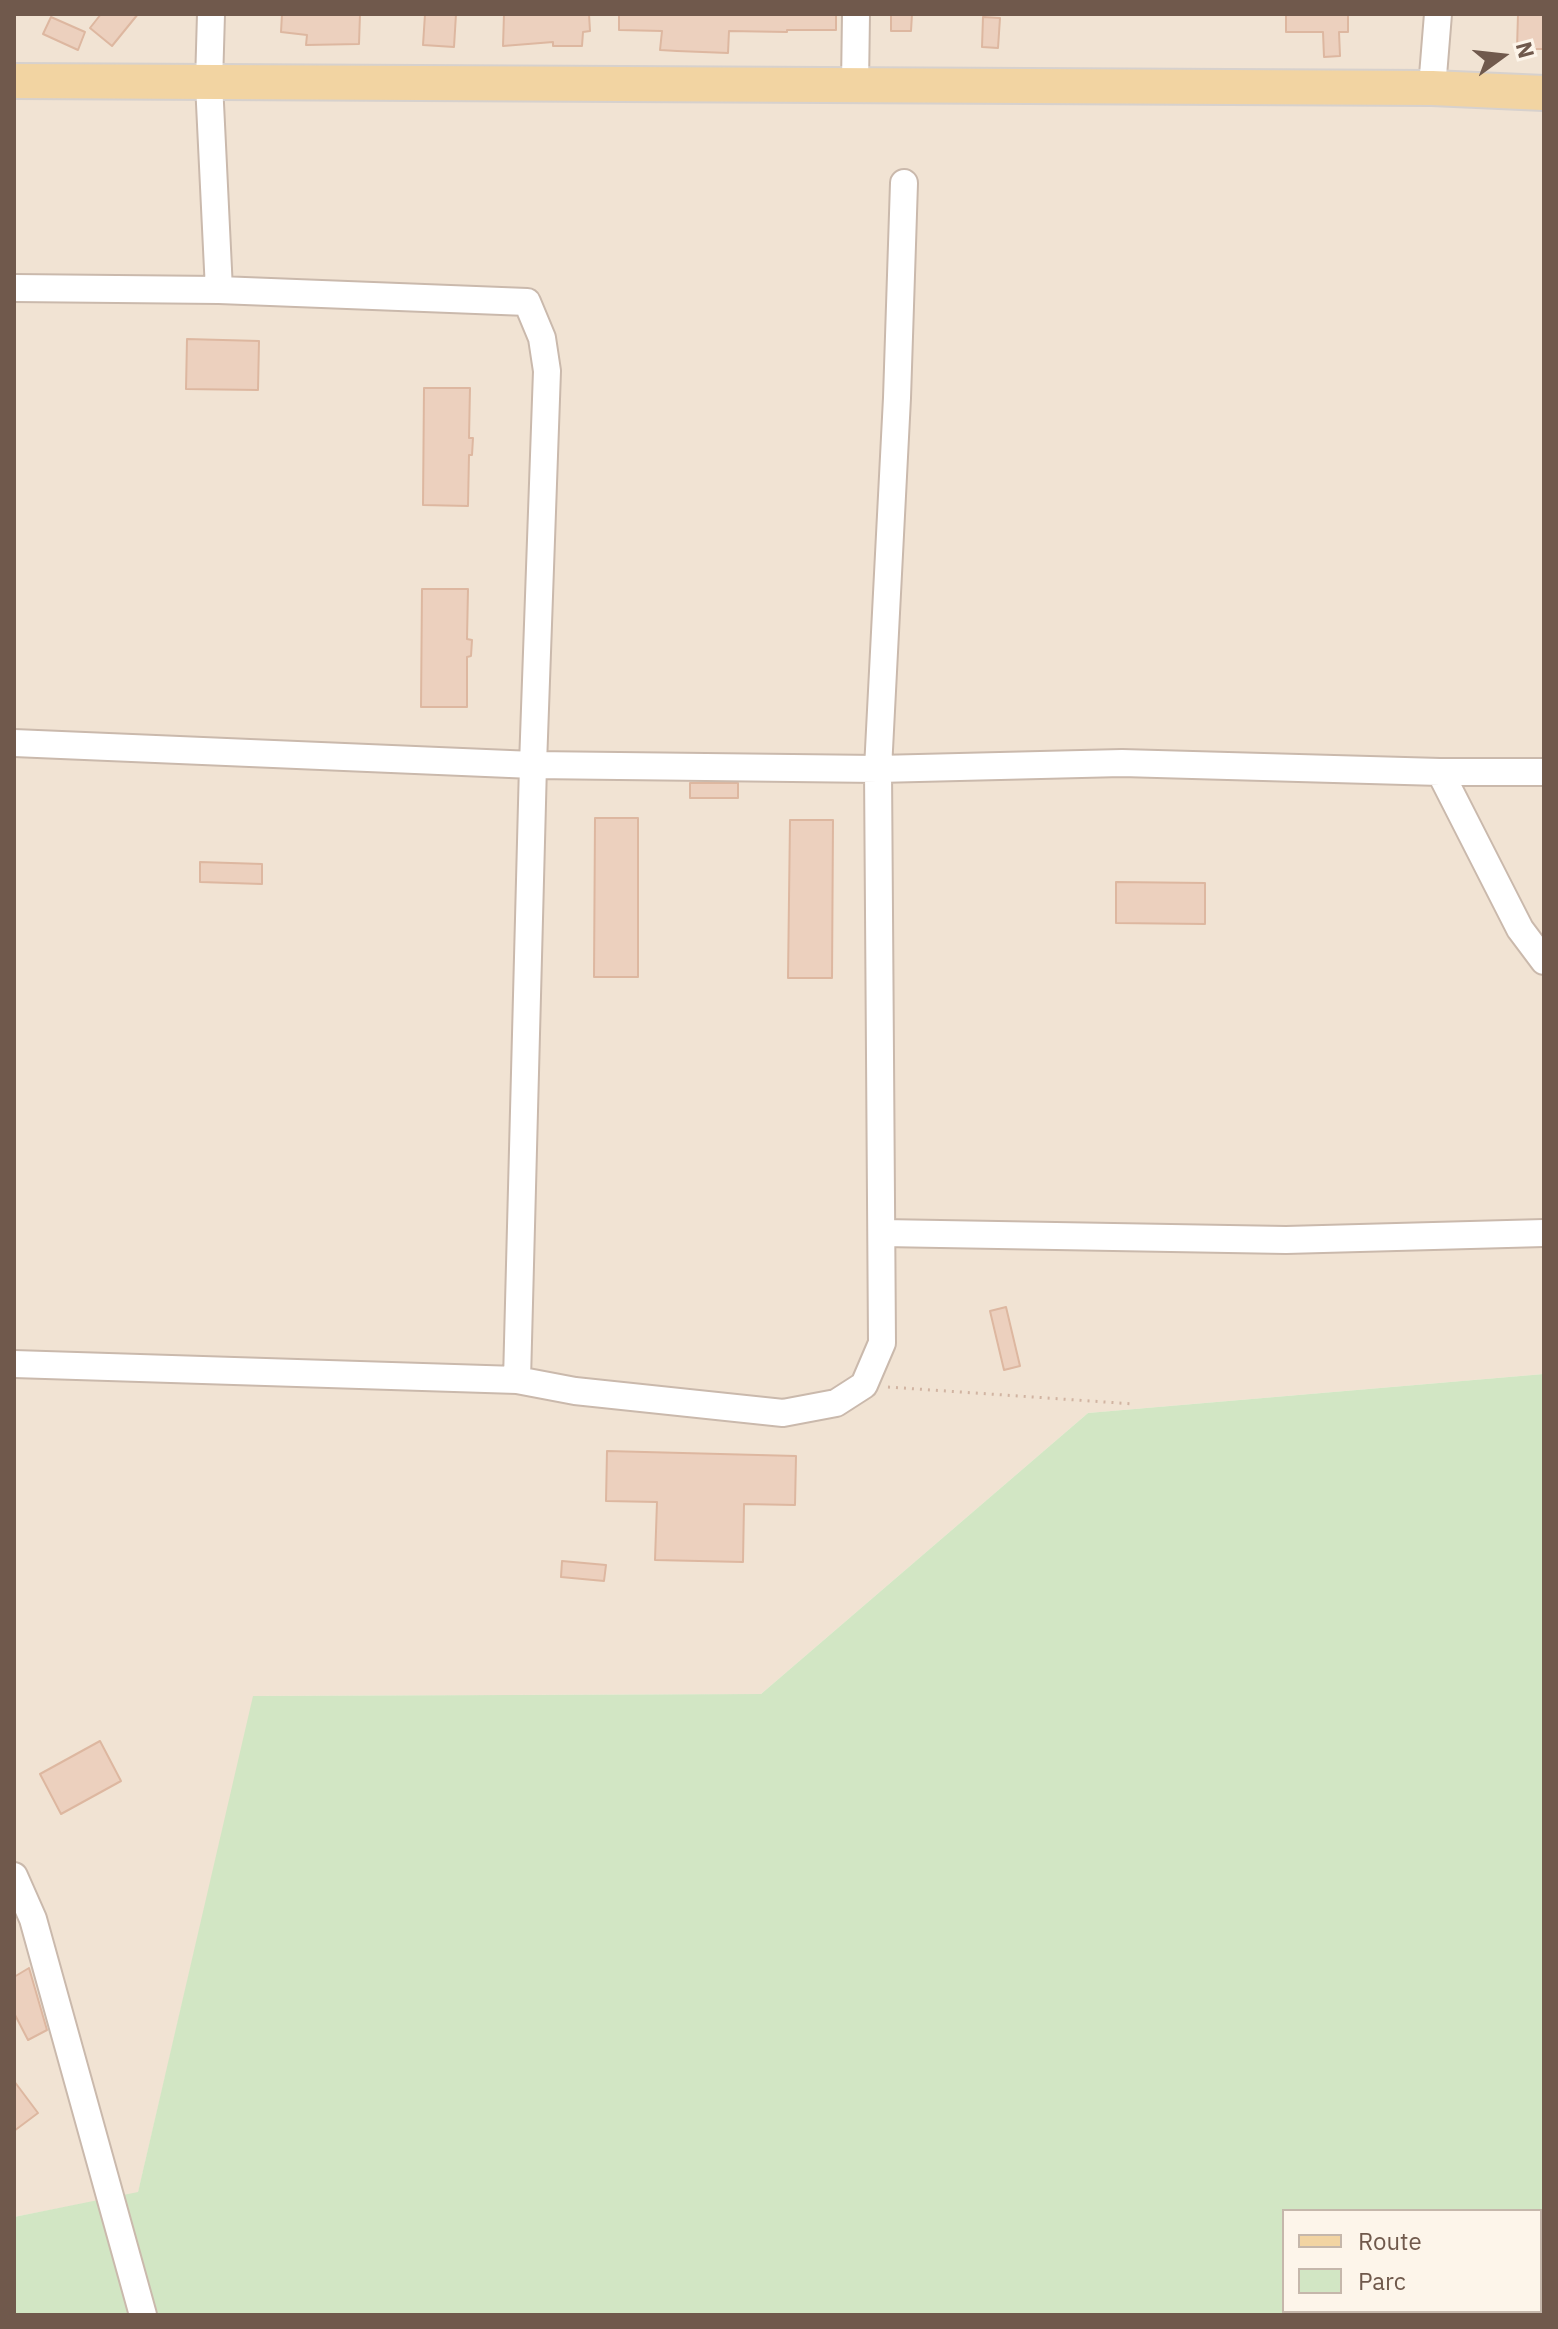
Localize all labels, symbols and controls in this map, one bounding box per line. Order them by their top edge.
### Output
north arrow [1462,16,1542,96]
text: N [1510,38,1542,61]
legend [1282,2209,1542,2313]
text: Route [1358,2225,1422,2257]
text: Parc [1358,2265,1406,2297]

